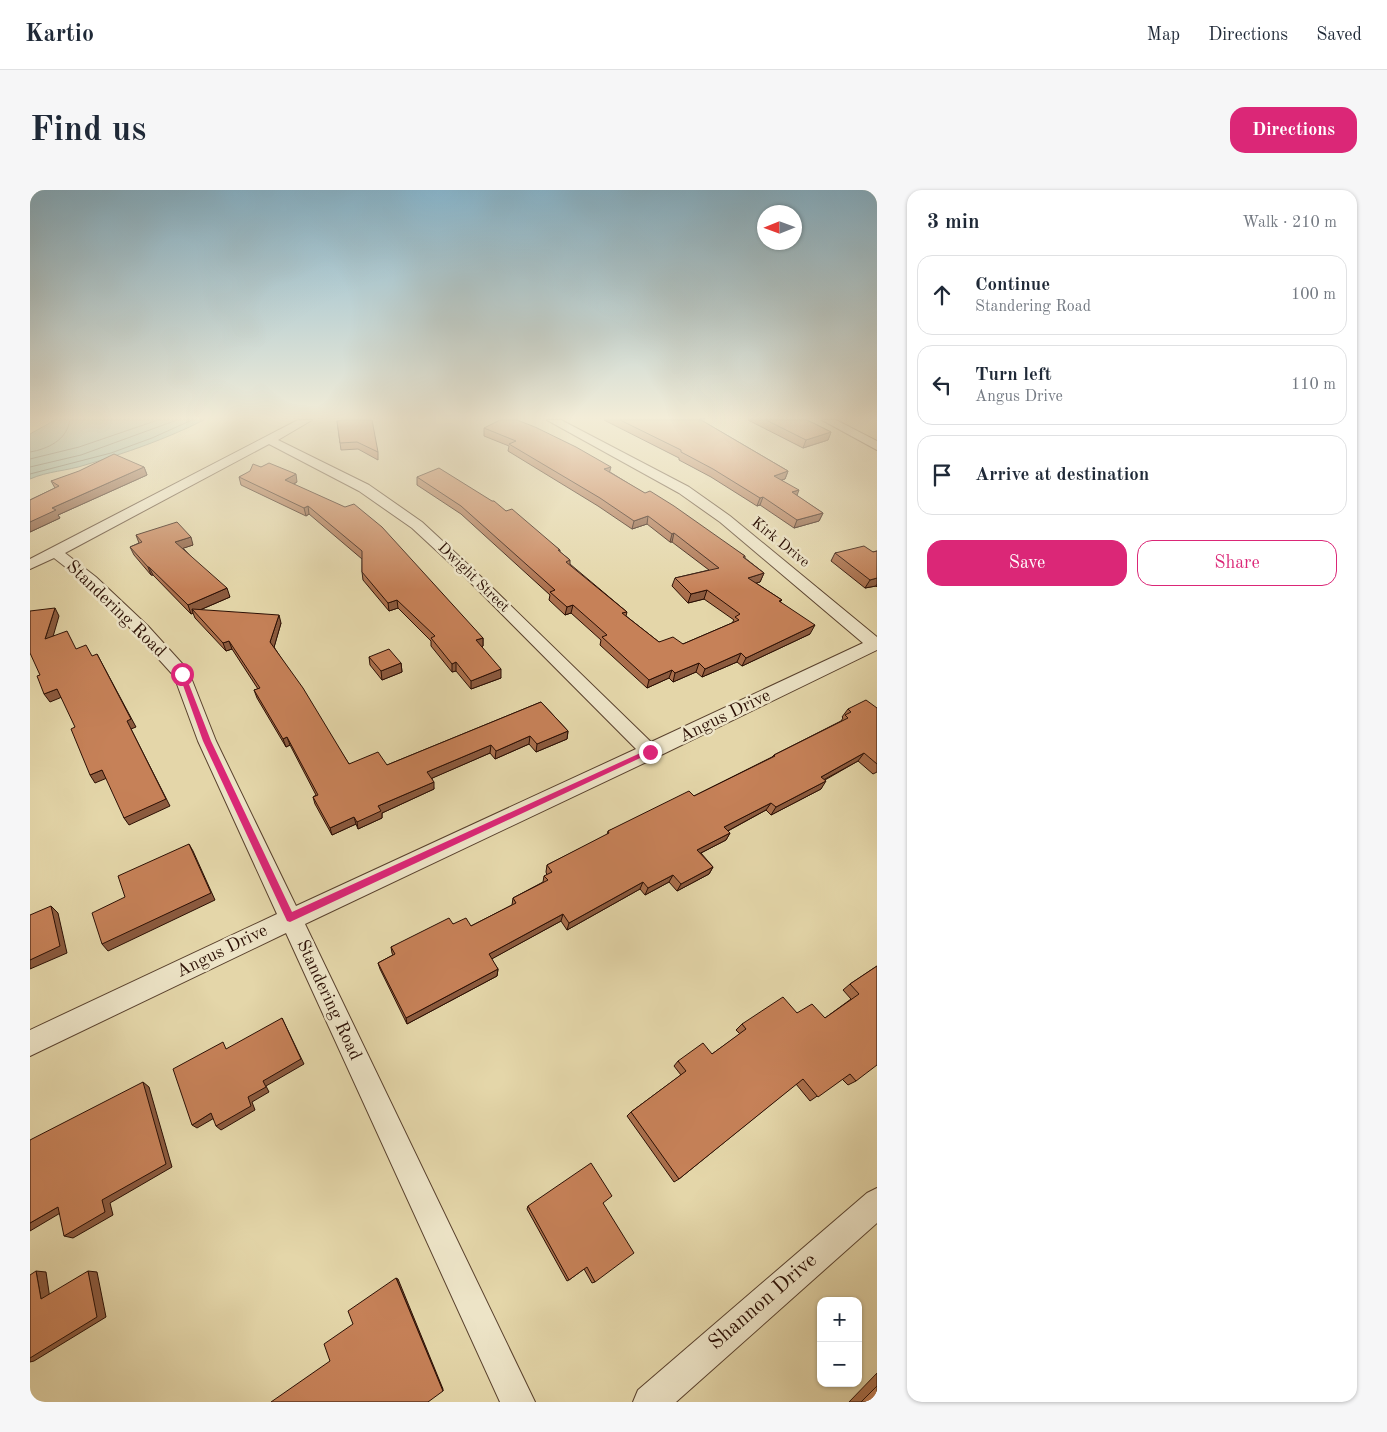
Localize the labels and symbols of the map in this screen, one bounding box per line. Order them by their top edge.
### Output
north arrow [757,205,802,250]
street label: Kirk Drive [748,515,812,571]
street label: Dwight Street [434,540,512,616]
street label: Standering Road [63,557,169,661]
route start [171,663,194,686]
street label: Angus Drive [677,686,773,746]
route end [639,741,662,764]
street label: Angus Drive [174,921,270,981]
street label: Standering Road [293,937,365,1063]
street label: Shannon Drive [705,1250,821,1354]

